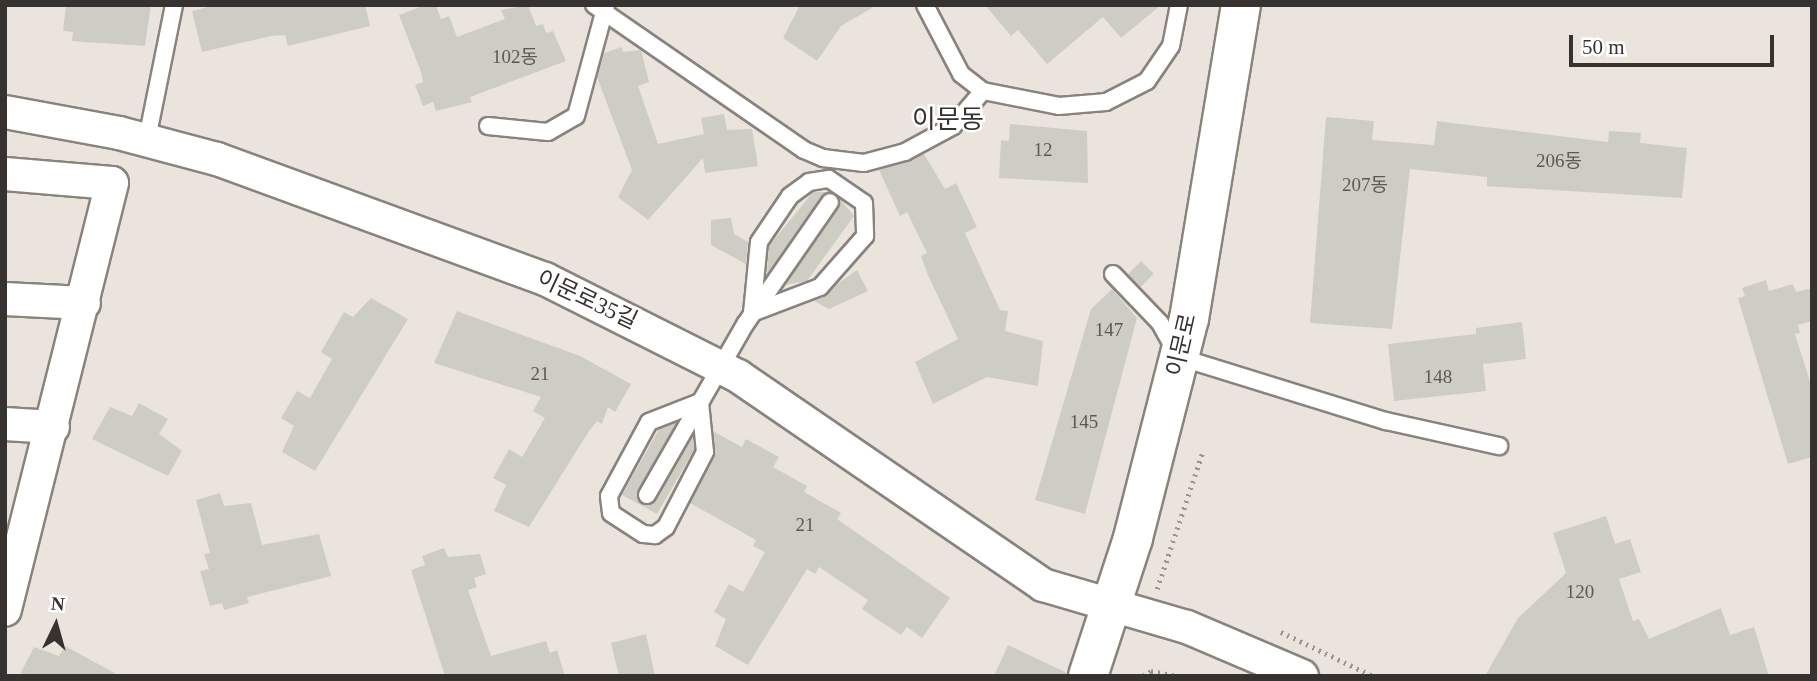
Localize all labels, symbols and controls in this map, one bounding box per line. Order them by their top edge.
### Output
scale bar [1572,21,1777,65]
text: 50 m [1582,35,1625,59]
house number: 102동 [492,46,538,68]
district label: 이문동 [912,104,984,136]
house number: 12 [1034,139,1052,161]
house number: 206동 [1536,150,1582,172]
house number: 207동 [1342,174,1388,196]
street label: 이문로35길 [532,265,642,335]
street label: 이문로 [1161,311,1203,379]
house number: 147 [1095,319,1123,341]
house number: 21 [530,363,550,385]
house number: 148 [1424,366,1452,388]
house number: 145 [1070,411,1098,433]
house number: 21 [796,514,814,536]
house number: 120 [1566,581,1594,603]
north arrow [21,590,91,660]
text: N [50,593,66,615]

